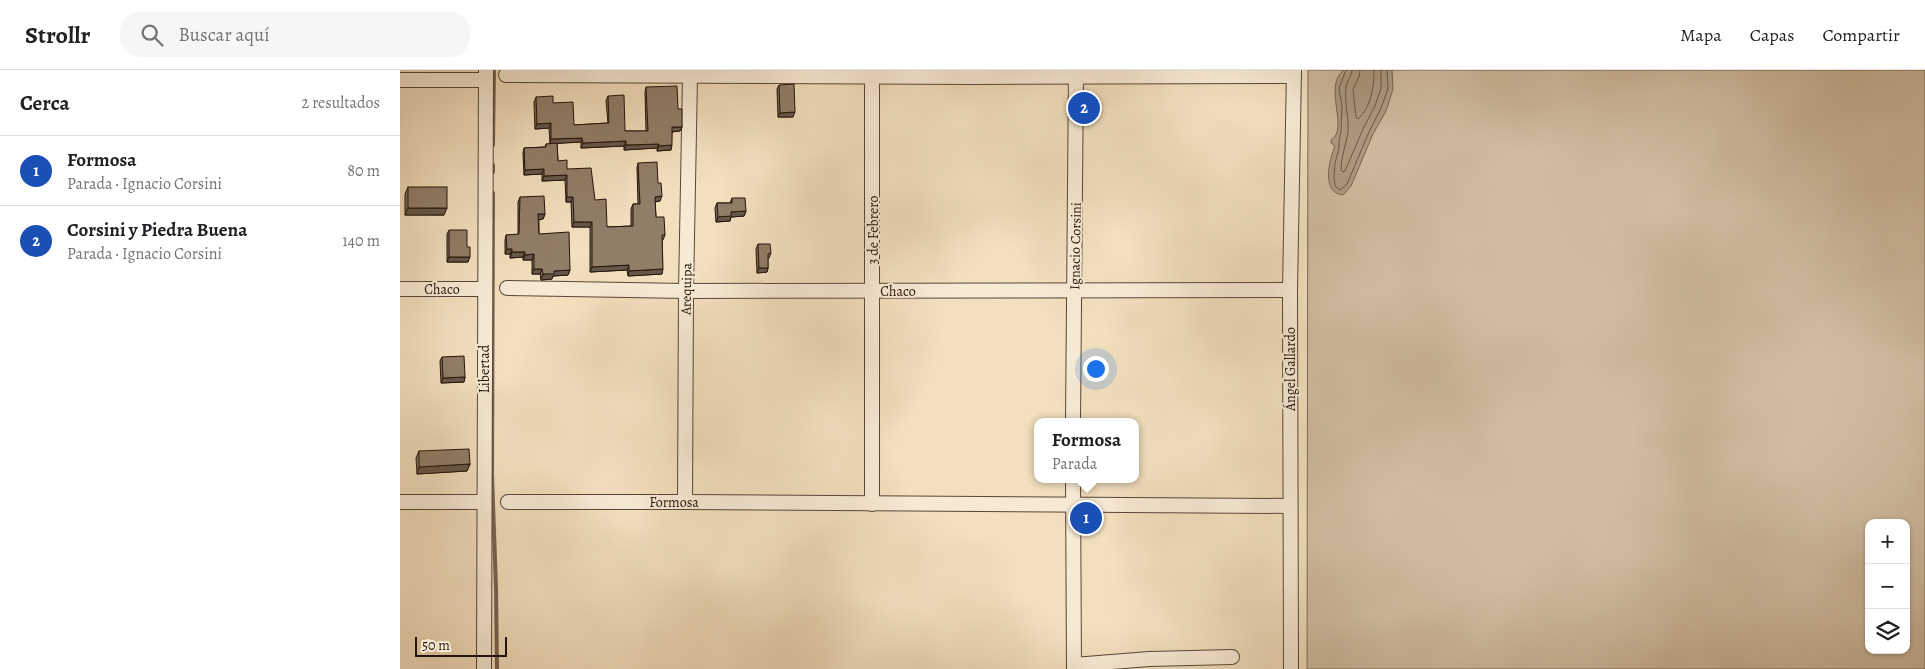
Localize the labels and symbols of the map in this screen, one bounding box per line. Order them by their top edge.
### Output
pin: 2 [1068,89,1100,127]
street label: 3 de Febrero [864,196,883,264]
street label: Ignacio Corsini [1065,202,1086,290]
street label: Arequipa [677,262,696,316]
street label: Chaco [424,280,460,299]
street label: Chaco [880,282,916,301]
street label: Ángel Gallardo [1281,327,1300,412]
street label: Libertad [475,344,494,393]
your location [1083,356,1109,382]
street label: Formosa [649,493,699,512]
pin: 1 [1070,499,1102,537]
scale bar [415,634,508,657]

